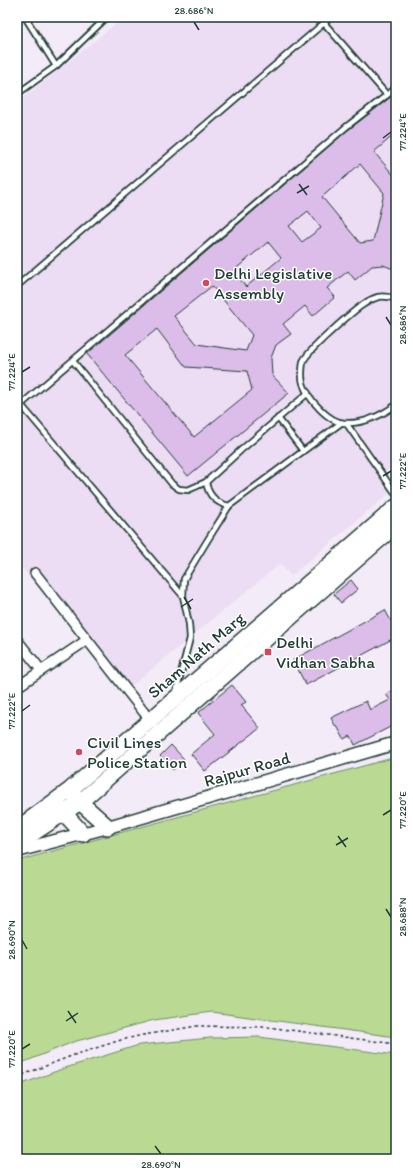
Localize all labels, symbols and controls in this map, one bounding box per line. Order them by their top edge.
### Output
text: 28.686°N [175,4,214,17]
text: 77.224°E [396,113,409,151]
place label: Delhi Legislative Assembly [214,263,332,303]
marker: Delhi Legislative Assembly [201,278,211,288]
text: 28.686°N [396,305,409,344]
text: 77.224°E [5,353,18,391]
text: 77.222°E [396,452,409,489]
street label: Sham Nath Marg [144,607,249,702]
place label: Delhi Vidhan Sabha [276,632,375,672]
marker: Delhi Vidhan Sabha [263,647,273,657]
text: 77.222°E [5,692,18,729]
place label: Civil Lines Police Station [87,732,187,772]
marker: Civil Lines Police Station [74,747,84,757]
street label: Rajpur Road [202,747,293,791]
text: 77.220°E [396,791,409,829]
text: 28.688°N [396,897,409,937]
text: 28.690°N [5,920,18,960]
text: 77.220°E [5,1030,18,1068]
text: 28.690°N [141,1158,181,1171]

